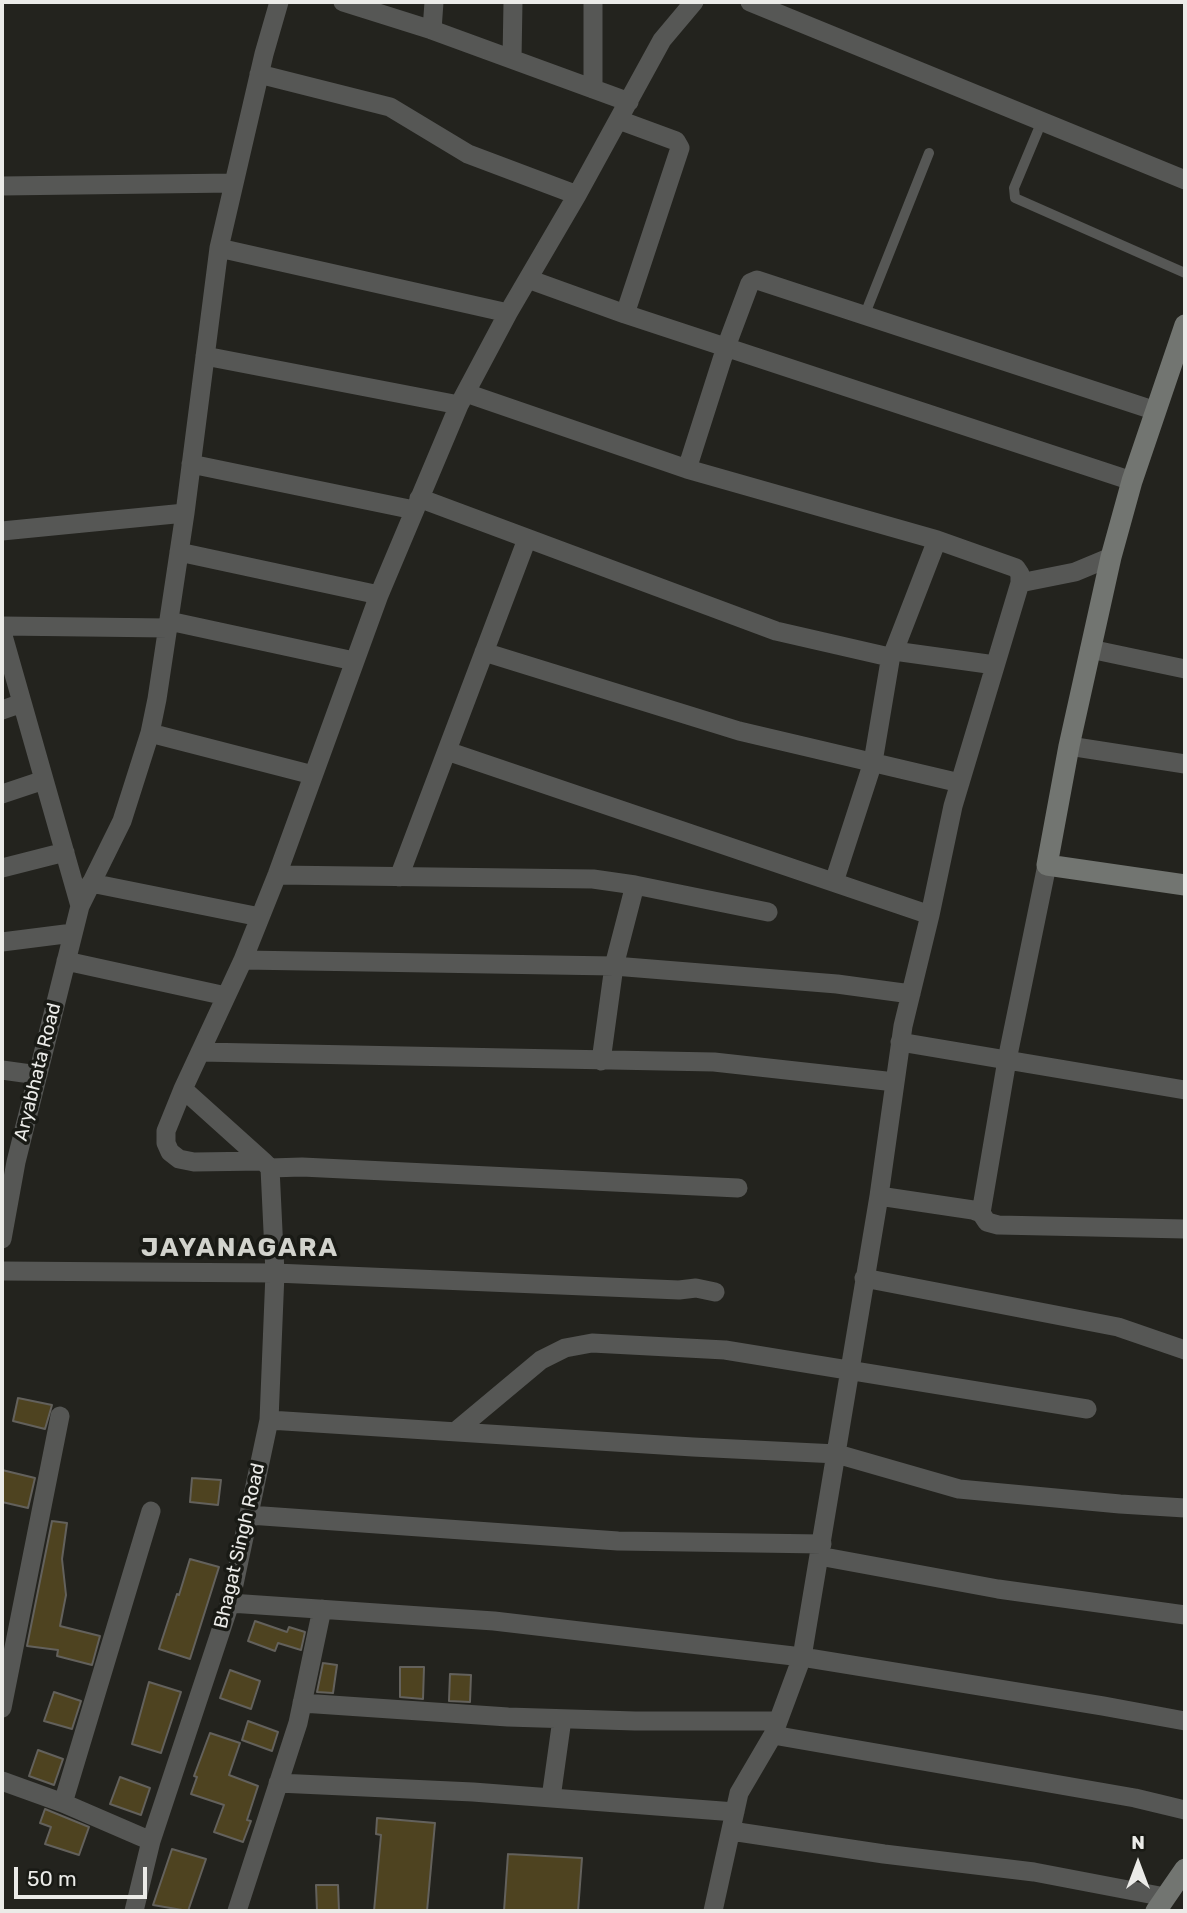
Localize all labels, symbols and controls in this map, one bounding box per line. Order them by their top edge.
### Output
street label: Aryabhata Road [10,1001,66,1143]
district label: JAYANAGARA [142,1232,338,1264]
street label: Bhagat Singh Road [210,1461,270,1631]
north arrow [1103,1829,1173,1899]
text: N [1131,1831,1145,1854]
scale bar [18,1854,150,1898]
text: 50 m [27,1866,77,1891]

